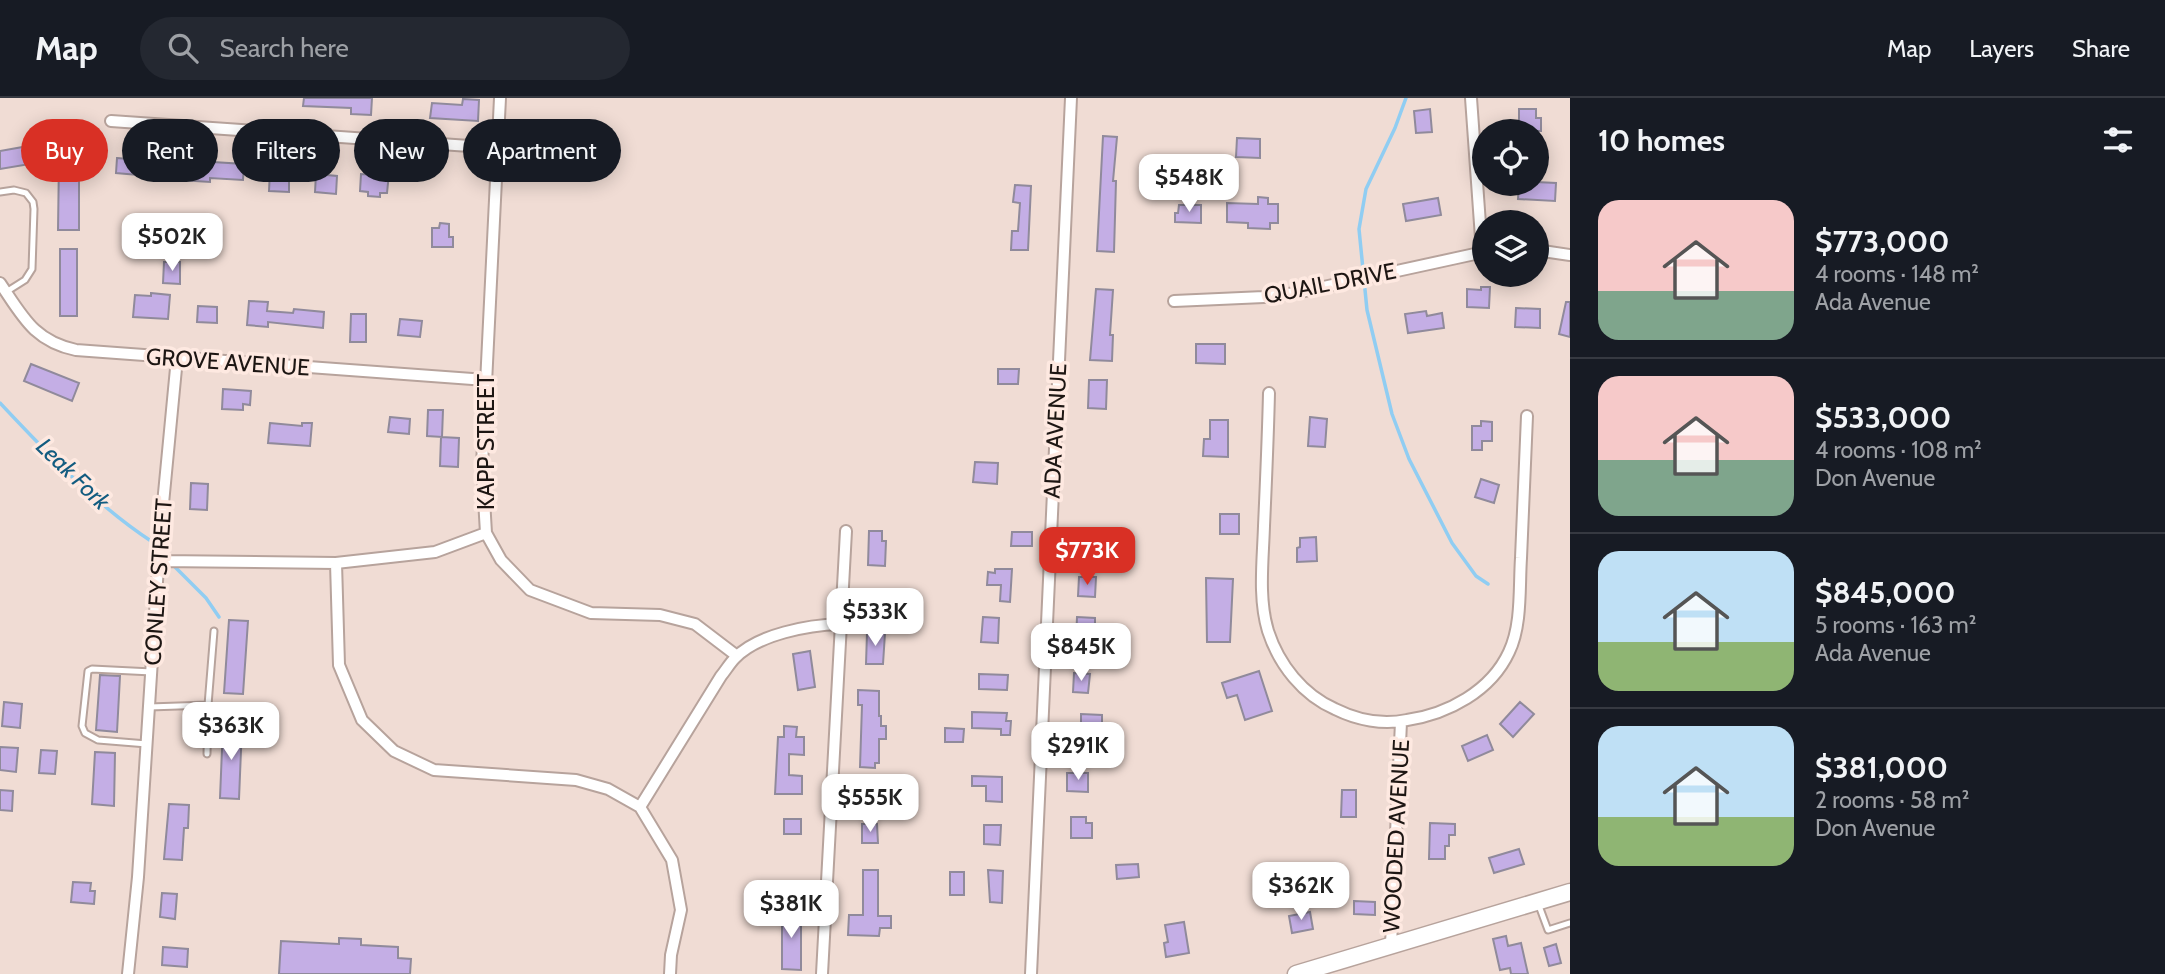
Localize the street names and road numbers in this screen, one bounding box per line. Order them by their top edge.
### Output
street label: QUAIL DRIVE [1262,256,1398,310]
street label: GROVE AVENUE [145,342,311,382]
street label: ADA AVENUE [1037,363,1073,499]
street label: KAPP STREET [472,374,500,510]
street label: CONLEY STREET [138,497,178,667]
street label: WOODED AVENUE [1377,739,1415,933]

